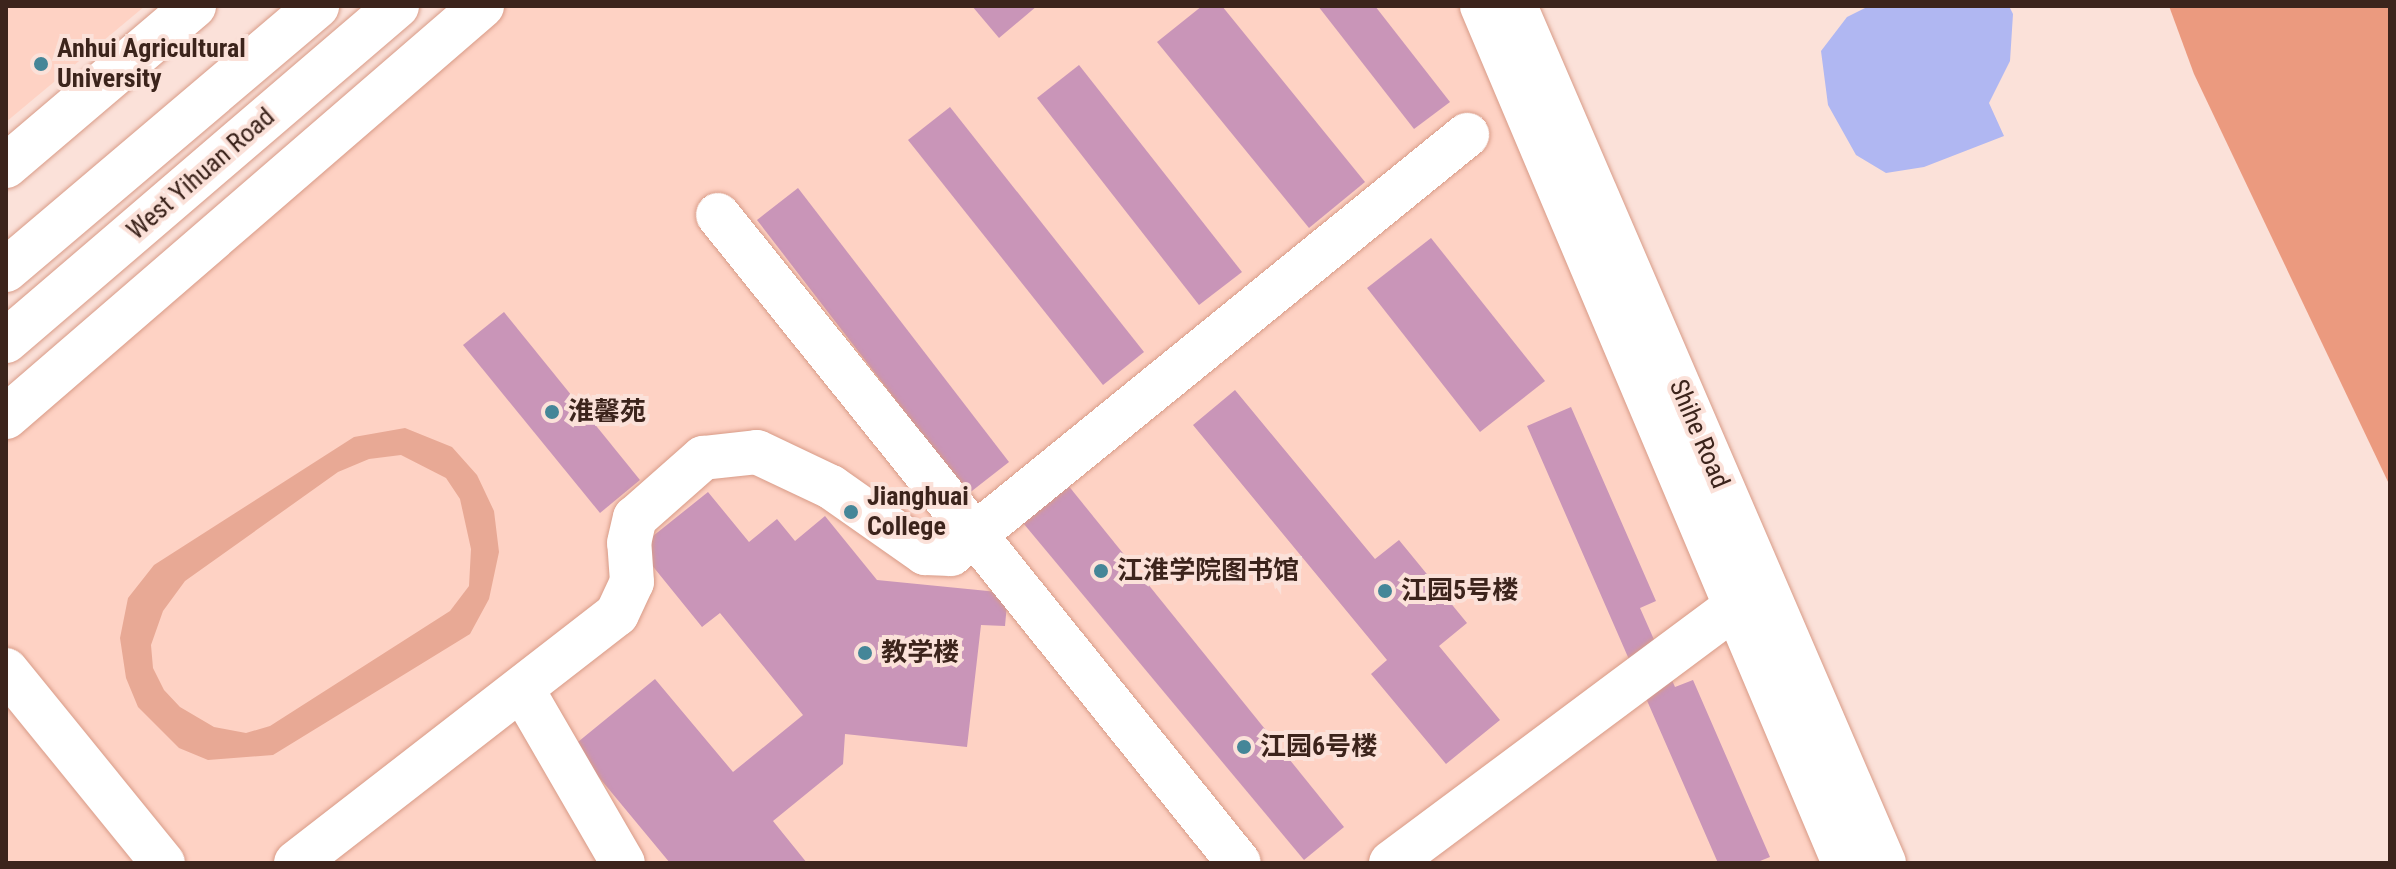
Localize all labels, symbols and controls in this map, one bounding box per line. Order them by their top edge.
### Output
place label: Anhui Agricultural University [57,33,246,94]
marker: Anhui Agricultural University [32,55,50,73]
street label: West Yihuan Road [121,102,281,246]
street label: Shihe Road [1662,375,1736,493]
place label: 淮馨苑 [568,396,646,428]
marker: 淮馨苑 [543,403,561,421]
place label: Jianghuai College [867,481,969,542]
marker: Jianghuai College [842,503,860,521]
place label: 江淮学院图书馆 [1117,555,1299,587]
marker: 江淮学院图书馆 [1092,562,1110,580]
place label: 江园5号楼 [1401,575,1518,607]
marker: 江园5号楼 [1376,582,1394,600]
place label: 教学楼 [881,637,959,669]
marker: 教学楼 [856,644,874,662]
place label: 江园6号楼 [1260,731,1377,763]
marker: 江园6号楼 [1235,738,1253,756]

